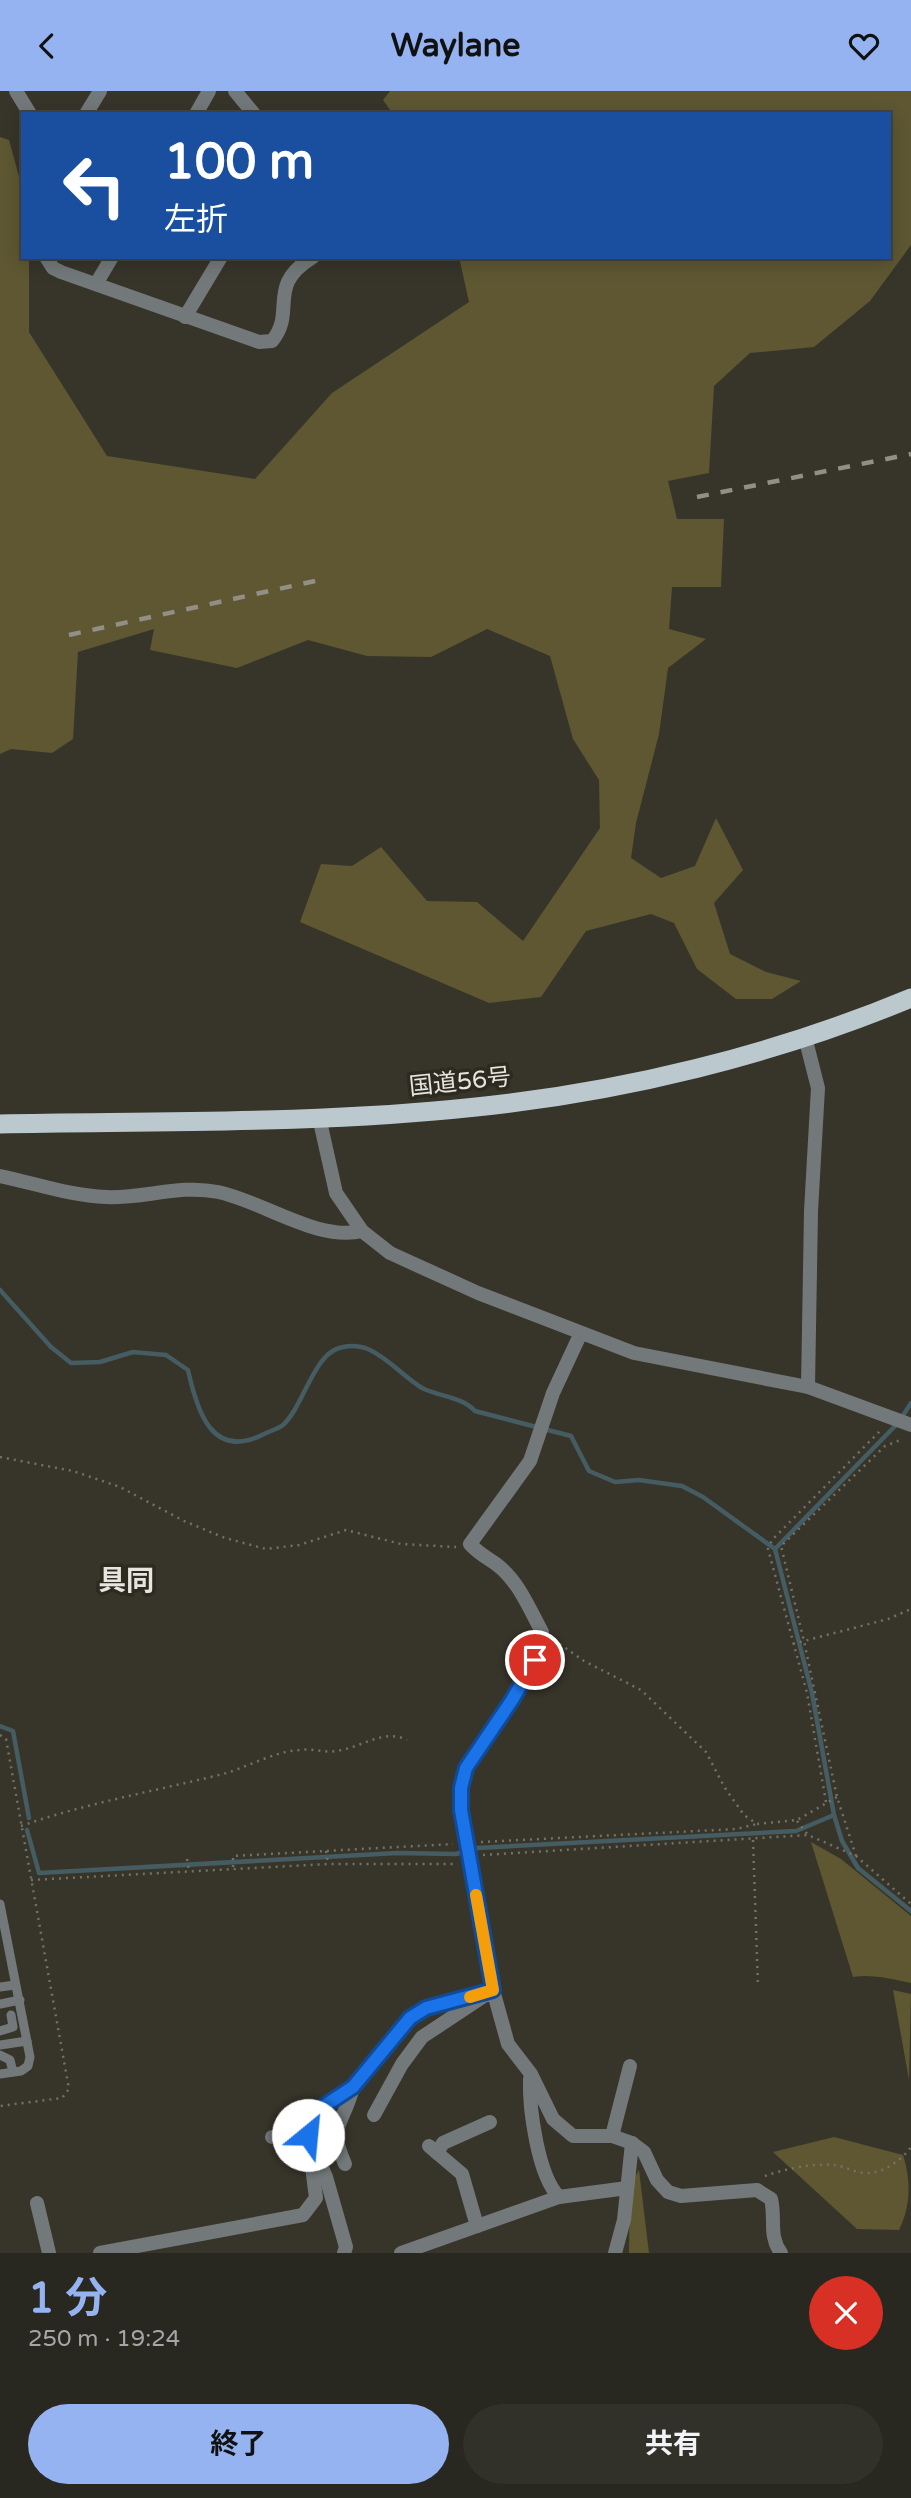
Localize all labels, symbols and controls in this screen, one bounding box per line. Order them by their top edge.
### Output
icon: back [28,27,66,65]
text: Waylane [391,27,520,65]
icon: heart [845,27,883,65]
text: 100 m [164,133,314,192]
icon: left [49,140,140,231]
text: 左折 [164,201,228,239]
street label: 国道56号 [408,1062,512,1102]
district label: 具同 [98,1564,154,1598]
pin [505,1630,565,1690]
icon: arrive [516,1641,554,1679]
position arrow [271,2098,345,2172]
text: 1 分 [28,2273,107,2324]
button: close [809,2276,883,2350]
text: 250 m · 19:24 [28,2325,180,2353]
button: 終了 [28,2404,449,2484]
button: 共有 [463,2404,883,2484]

